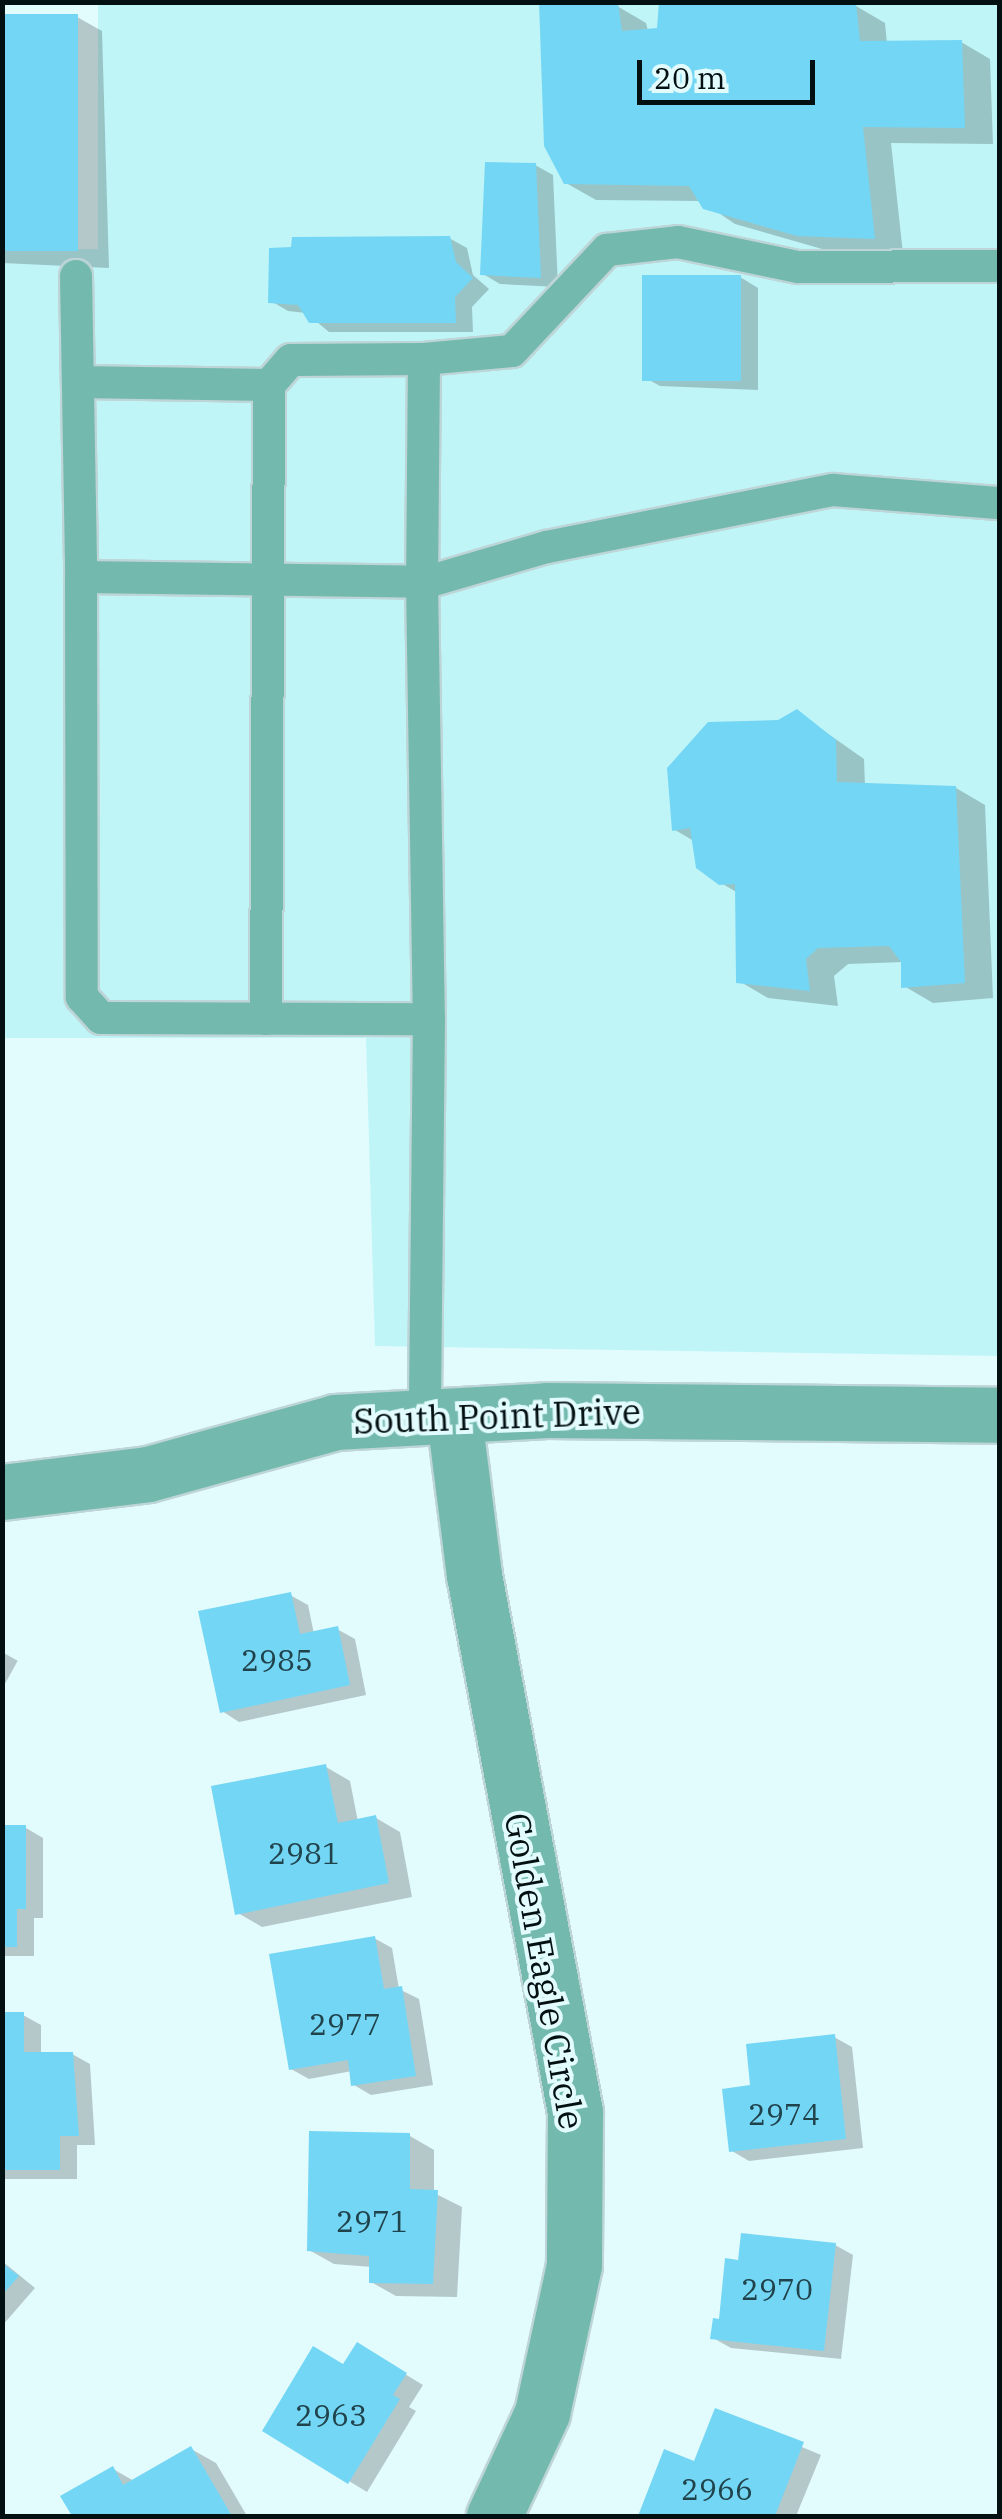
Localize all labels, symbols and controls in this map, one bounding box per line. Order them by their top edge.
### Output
scale bar [642,40,820,102]
text: 20 m [654,58,726,97]
street label: South Point Drive [353,1390,641,1442]
house number: 2985 [241,1642,313,1678]
street label: Golden Eagle Circle [497,1810,593,2132]
house number: 2981 [268,1835,340,1871]
house number: 2977 [309,2006,381,2042]
house number: 2974 [748,2096,820,2132]
house number: 2971 [336,2203,408,2239]
house number: 2970 [741,2271,813,2307]
house number: 2963 [295,2397,367,2433]
house number: 2966 [681,2471,753,2507]

